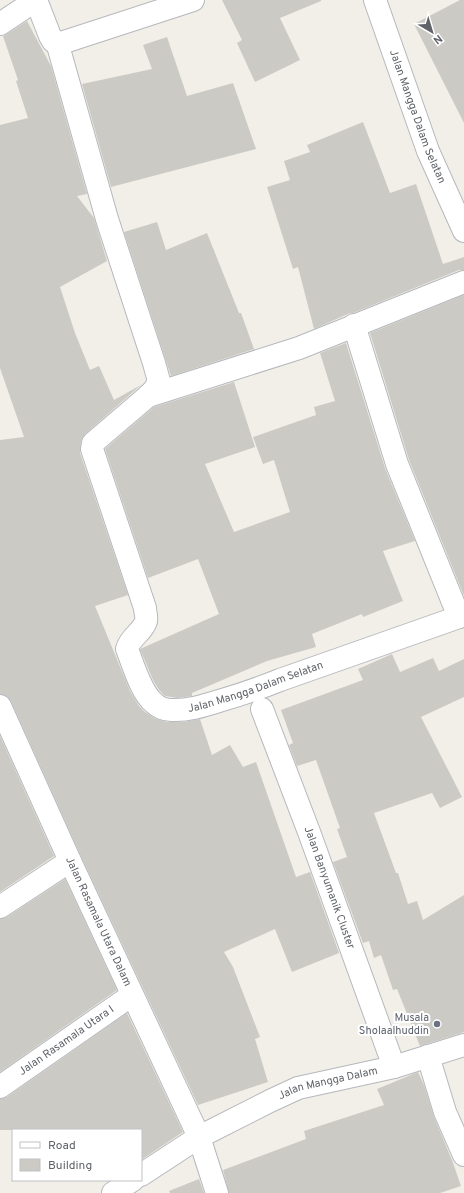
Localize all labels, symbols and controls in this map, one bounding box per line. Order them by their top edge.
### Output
north arrow [412,12,452,52]
text: N [430,31,445,47]
street label: Jalan Mangga Dalam Selatan [386,48,449,186]
street label: Jalan Mangga Dalam Selatan [187,658,325,716]
street label: Jalan Banyumanik Cluster [301,824,358,952]
street label: Jalan Rasamala Utara Dalam [62,855,135,989]
street label: Jalan Rasamala Utara I [16,1003,117,1079]
place label: Musala Sholaalhuddin [359,1011,429,1038]
marker: Musala Sholaalhuddin [432,1019,442,1029]
street label: Jalan Mangga Dalam [276,1064,379,1103]
legend [12,1129,142,1181]
text: Road [48,1138,76,1154]
text: Building [48,1158,92,1174]

